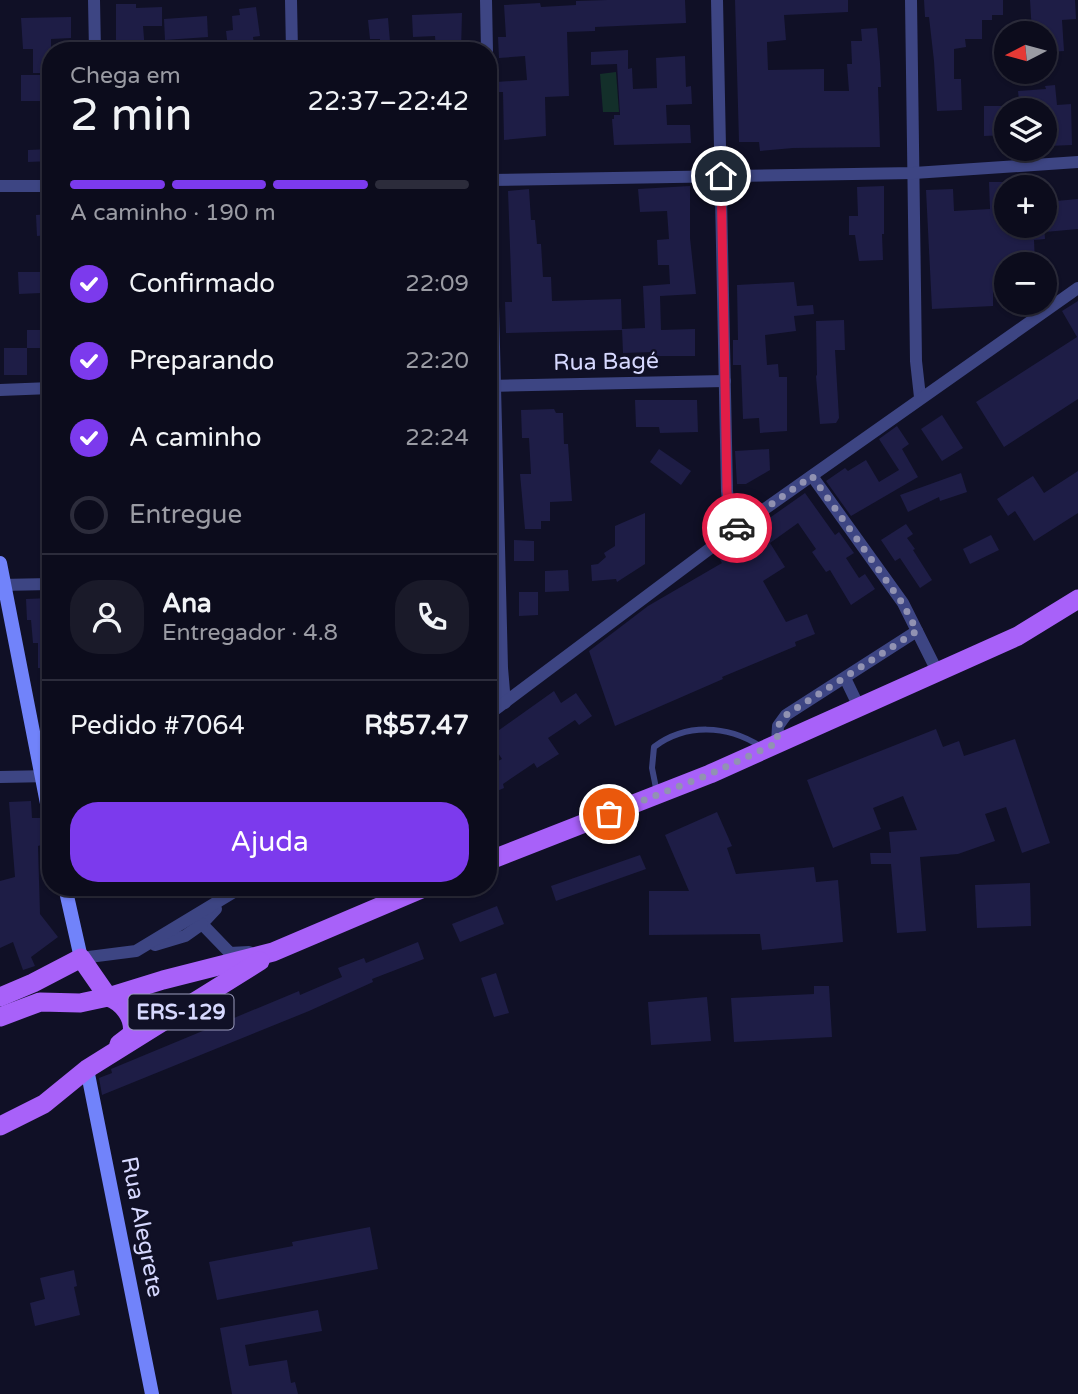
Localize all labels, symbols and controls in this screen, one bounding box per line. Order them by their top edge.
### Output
north arrow [994,21,1057,84]
map controls [994,21,1057,315]
text: Chega em [70,62,181,90]
text: 22:37–22:42 [308,86,469,117]
text: 2 min [70,88,193,143]
button: layers [994,98,1057,161]
pin [691,146,751,206]
icon: home [702,157,740,195]
button: + [994,175,1057,238]
text: A caminho · 190 m [70,199,276,227]
button: − [994,252,1057,315]
icon: check [70,265,108,303]
text: Confirmado [129,268,275,299]
text: 22:09 [405,270,469,298]
icon: check [70,342,108,380]
text: Preparando [129,345,274,376]
text: 22:20 [405,347,469,375]
street label: Rua Bagé [553,347,659,377]
icon: check [70,419,108,457]
text: A caminho [129,422,261,453]
text: 22:24 [405,424,469,452]
courier [702,493,772,563]
text: Entregue [129,499,242,530]
icon: car [718,509,756,547]
button: person [70,580,144,654]
button: phone [395,580,469,654]
text: Ana [162,588,212,619]
text: Entregador · 4.8 [162,619,338,647]
text: Pedido #7064 [70,710,245,741]
text: R$57.47 [364,710,469,741]
pin [579,784,639,844]
icon: bag [590,795,628,833]
button: Ajuda [70,802,469,882]
road number: ERS-129 [128,995,234,1030]
street label: Rua Alegrete [115,1154,169,1300]

